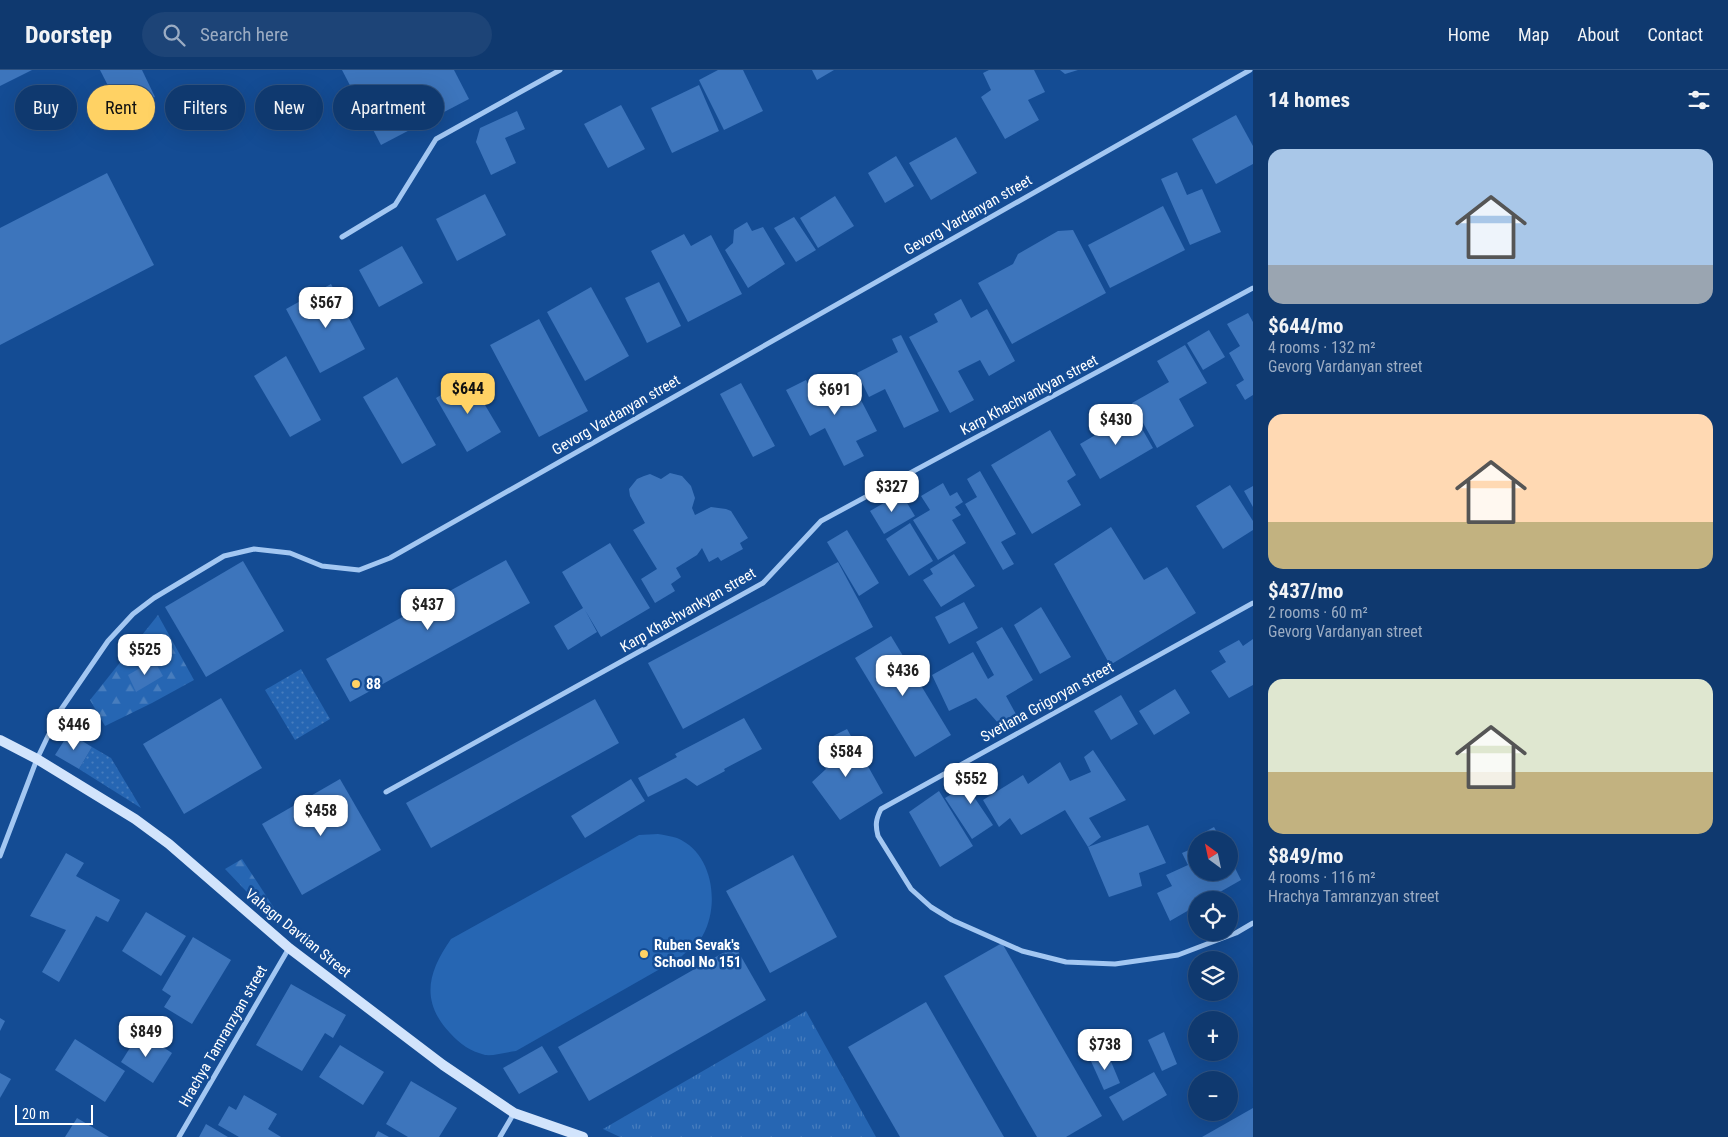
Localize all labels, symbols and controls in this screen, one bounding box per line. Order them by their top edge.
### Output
search box [142,12,492,57]
text: Doorstep [25,21,112,49]
icon: search [160,21,188,49]
text: Search here [200,23,288,46]
text: Home [1448,24,1490,45]
text: Map [1518,24,1549,45]
text: About [1577,24,1619,45]
text: Contact [1647,24,1703,45]
chip: Buy [15,85,77,130]
chip: Rent [87,85,155,130]
chip: Filters [165,85,245,130]
chip: New [255,85,323,130]
chip: Apartment [333,85,444,130]
icon: filters [1685,86,1713,114]
text: 14 homes [1268,88,1350,112]
street label: Gevorg Vardanyan street [901,171,1035,259]
icon: home [1446,182,1536,272]
pin: $567 [296,286,356,329]
text: $567 [310,293,342,312]
text: $644/mo [1268,314,1343,338]
text: 4 rooms · 132 m² [1268,338,1376,357]
street label: Karp Khachvankyan street [957,351,1101,439]
text: Gevorg Vardanyan street [1268,357,1422,376]
street label: Gevorg Vardanyan street [549,371,683,459]
pin: $644 [438,372,498,415]
pin: $691 [805,374,865,416]
text: $644 [452,379,484,398]
text: $691 [819,380,851,399]
pin: $430 [1086,404,1146,446]
text: $430 [1100,410,1132,429]
icon: home [1446,447,1536,537]
pin: $327 [862,470,922,513]
text: $327 [876,477,908,496]
street label: Karp Khachvankyan street [617,564,759,656]
text: $437/mo [1268,579,1343,603]
pin: $437 [398,588,458,631]
text: $437 [412,595,444,614]
text: 2 rooms · 60 m² [1268,603,1368,622]
text: Gevorg Vardanyan street [1268,622,1422,641]
pin: $525 [115,634,175,676]
text: $525 [129,640,161,659]
pin: $436 [873,654,933,697]
street label: Svetlana Grigoryan street [978,658,1116,746]
text: $436 [887,661,919,680]
place label: 88 [366,675,381,693]
marker: 88 [350,678,362,690]
pin: $446 [44,708,104,751]
icon: home [1446,712,1536,802]
text: $446 [58,715,90,734]
pin: $584 [816,736,876,778]
text: $584 [830,742,862,761]
pin: $552 [941,762,1001,805]
text: $552 [955,769,987,788]
pin: $458 [291,794,351,837]
text: $458 [305,801,337,820]
north arrow [1188,831,1238,881]
map controls [1188,831,1238,1121]
text: $849/mo [1268,844,1343,868]
text: 4 rooms · 116 m² [1268,868,1376,887]
street label: Vahagn Davtian Street [242,885,354,981]
text: Hrachya Tamranzyan street [1268,887,1439,906]
button: locate [1188,891,1238,941]
place label: Ruben Sevak's School No 151 [654,936,741,971]
marker: Ruben Sevak's School No 151 [638,948,650,960]
button: layers [1188,951,1238,1001]
street label: Hrachya Tamranzyan street [175,962,271,1110]
button: + [1188,1011,1238,1061]
pin: $849 [116,1016,176,1058]
text: $849 [130,1022,162,1041]
pin: $738 [1075,1028,1135,1071]
text: $738 [1089,1035,1121,1054]
button: − [1188,1071,1238,1121]
scale bar [15,1102,92,1125]
text: 20 m [22,1106,50,1122]

